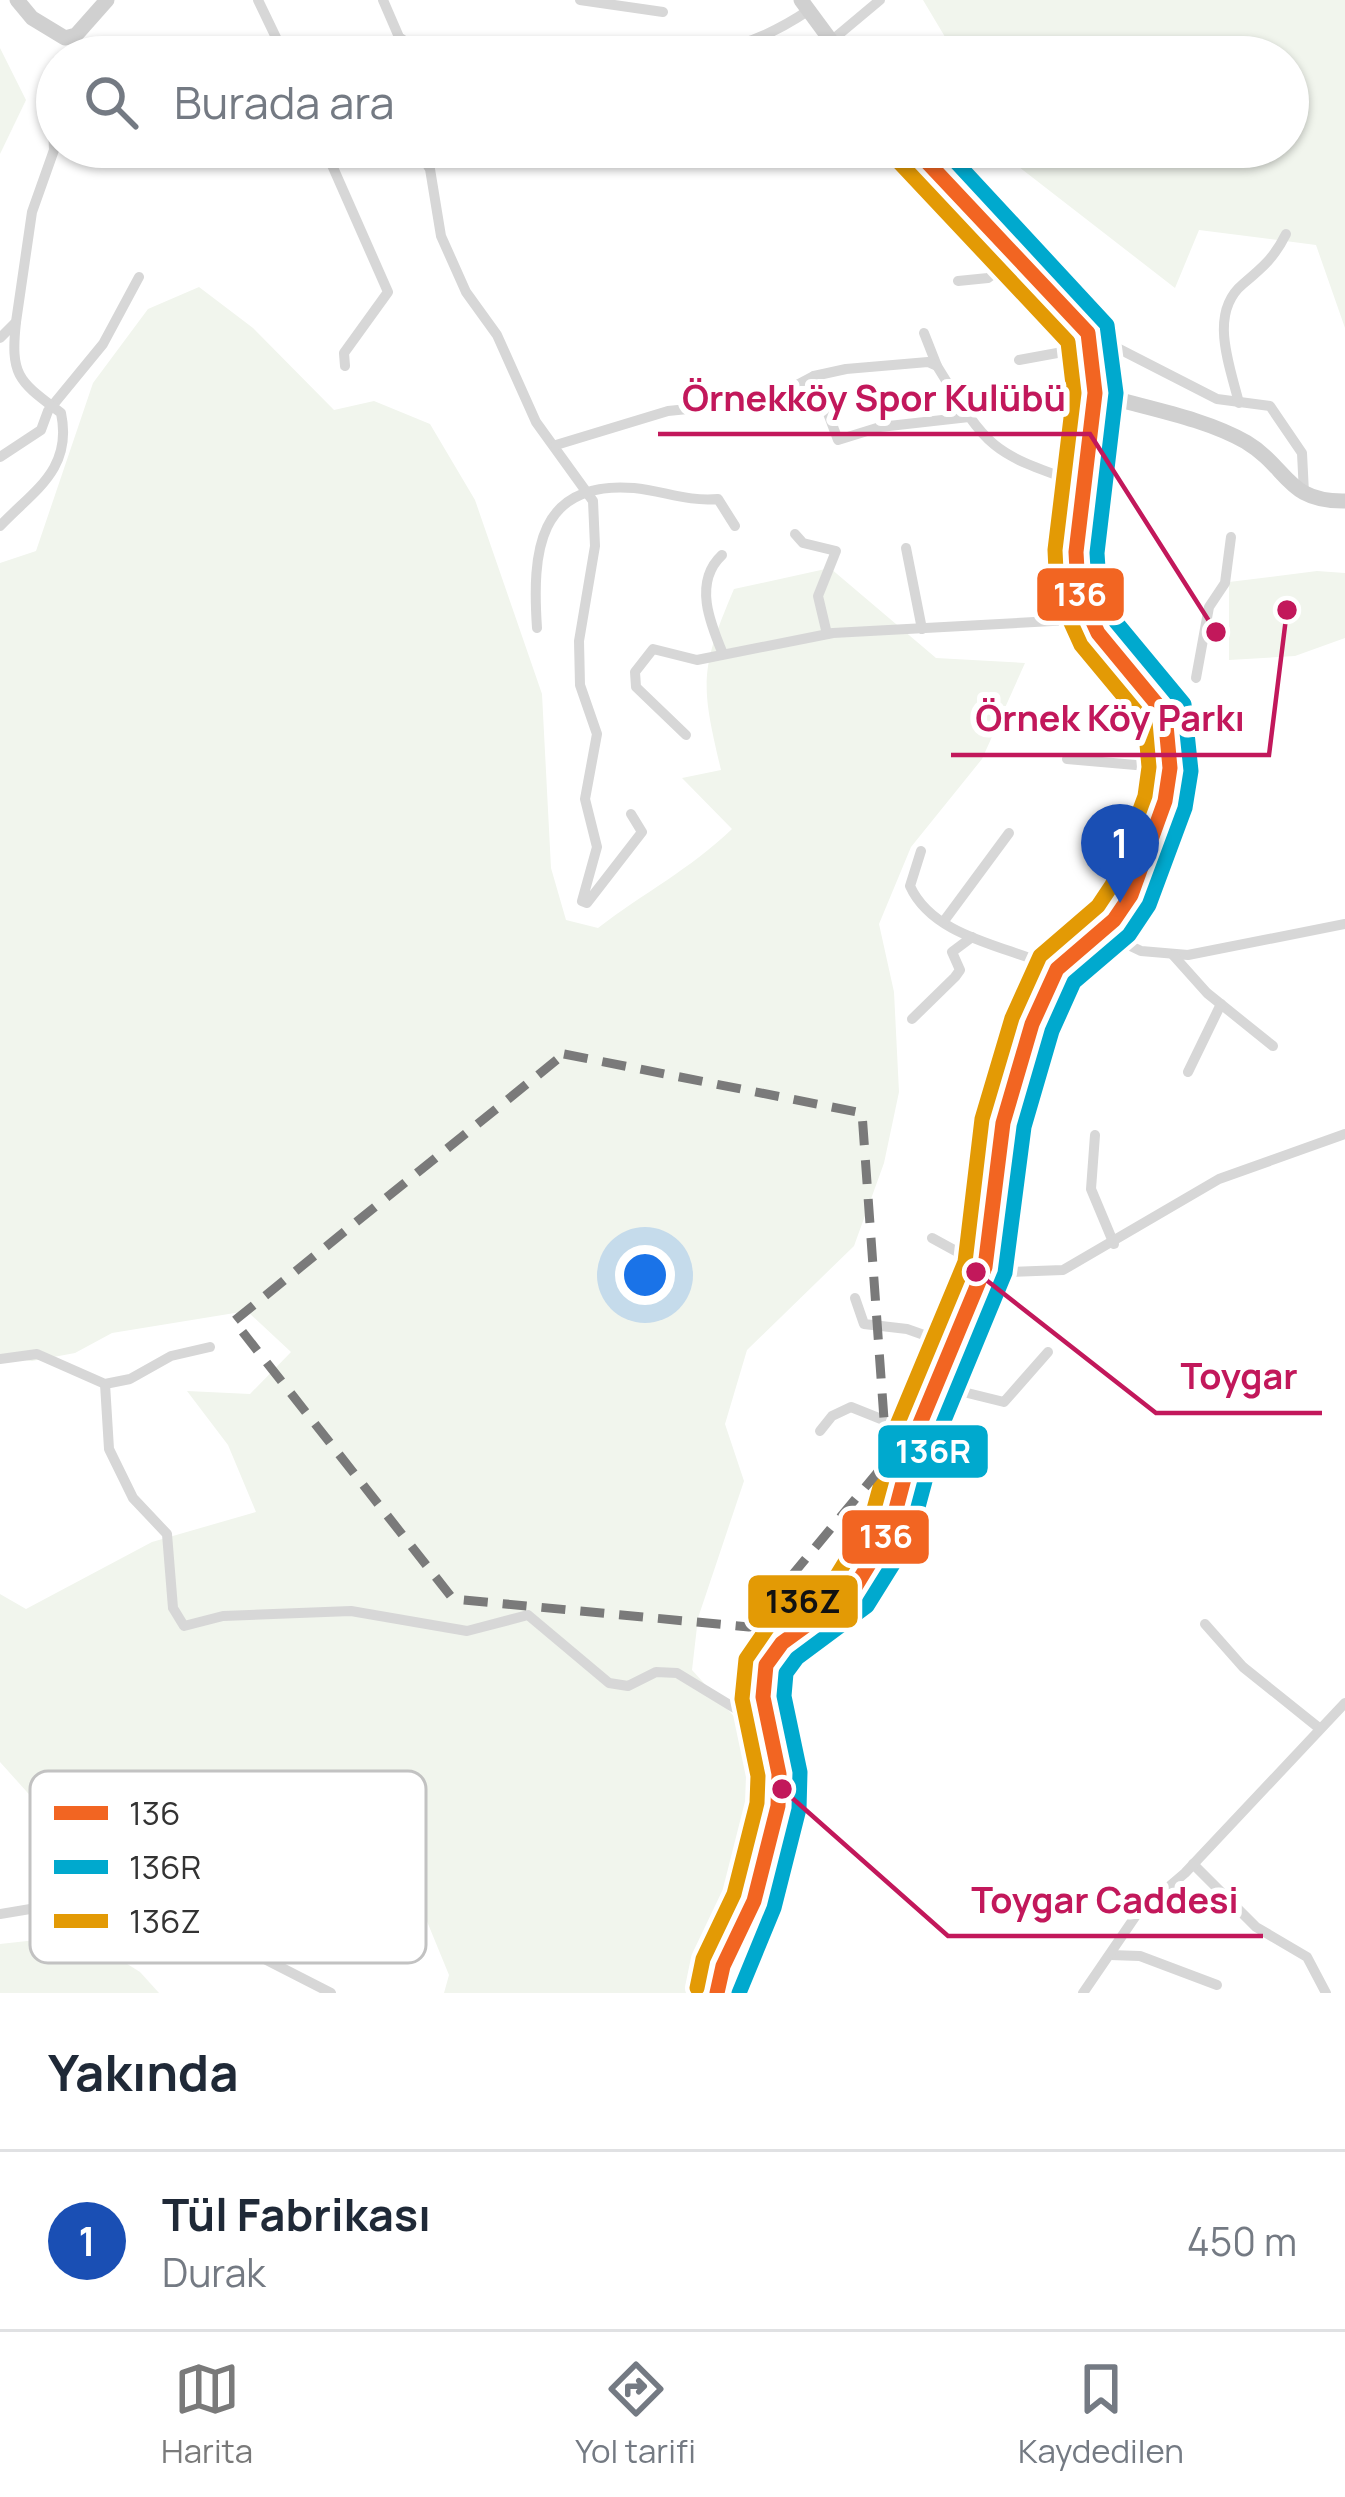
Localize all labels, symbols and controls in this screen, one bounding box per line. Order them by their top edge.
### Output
search box [36,36,1309,168]
icon: search [78,69,144,135]
text: Burada ara [174,71,395,133]
callout: Örnekköy Spor Kulübü [658,362,1090,434]
text: Örnekköy Spor Kulübü [682,373,1066,422]
line badge: 136 [1035,566,1126,623]
text: 136 [1053,571,1107,616]
callout: Örnek Köy Parkı [951,683,1269,755]
text: Örnek Köy Parkı [975,693,1245,742]
pin: 1 [1081,804,1159,903]
your location [615,1245,675,1305]
callout: Toygar [1156,1341,1322,1413]
text: Toygar [1180,1351,1298,1400]
line badge: 136R [876,1423,990,1480]
text: 136R [895,1428,971,1473]
line badge: 136 [840,1508,931,1566]
text: 136 [859,1513,913,1558]
line badge: 136Z [746,1573,860,1630]
text: 136Z [765,1578,841,1623]
legend [30,1771,426,1963]
text: 136 [129,1790,181,1835]
text: 136R [129,1844,201,1889]
callout: Toygar Caddesi [948,1864,1263,1936]
text: Toygar Caddesi [971,1875,1239,1924]
text: 136Z [129,1898,201,1943]
text: Yakında [48,2037,239,2106]
text: Tül Fabrikası [162,2183,431,2245]
text: 1 [78,2214,96,2268]
text: 450 m [1187,2214,1297,2268]
text: Durak [162,2245,266,2299]
tab: Harita [161,2356,253,2473]
tab: Yol tarifi [575,2356,696,2473]
tab: Kaydedilen [1018,2356,1184,2473]

